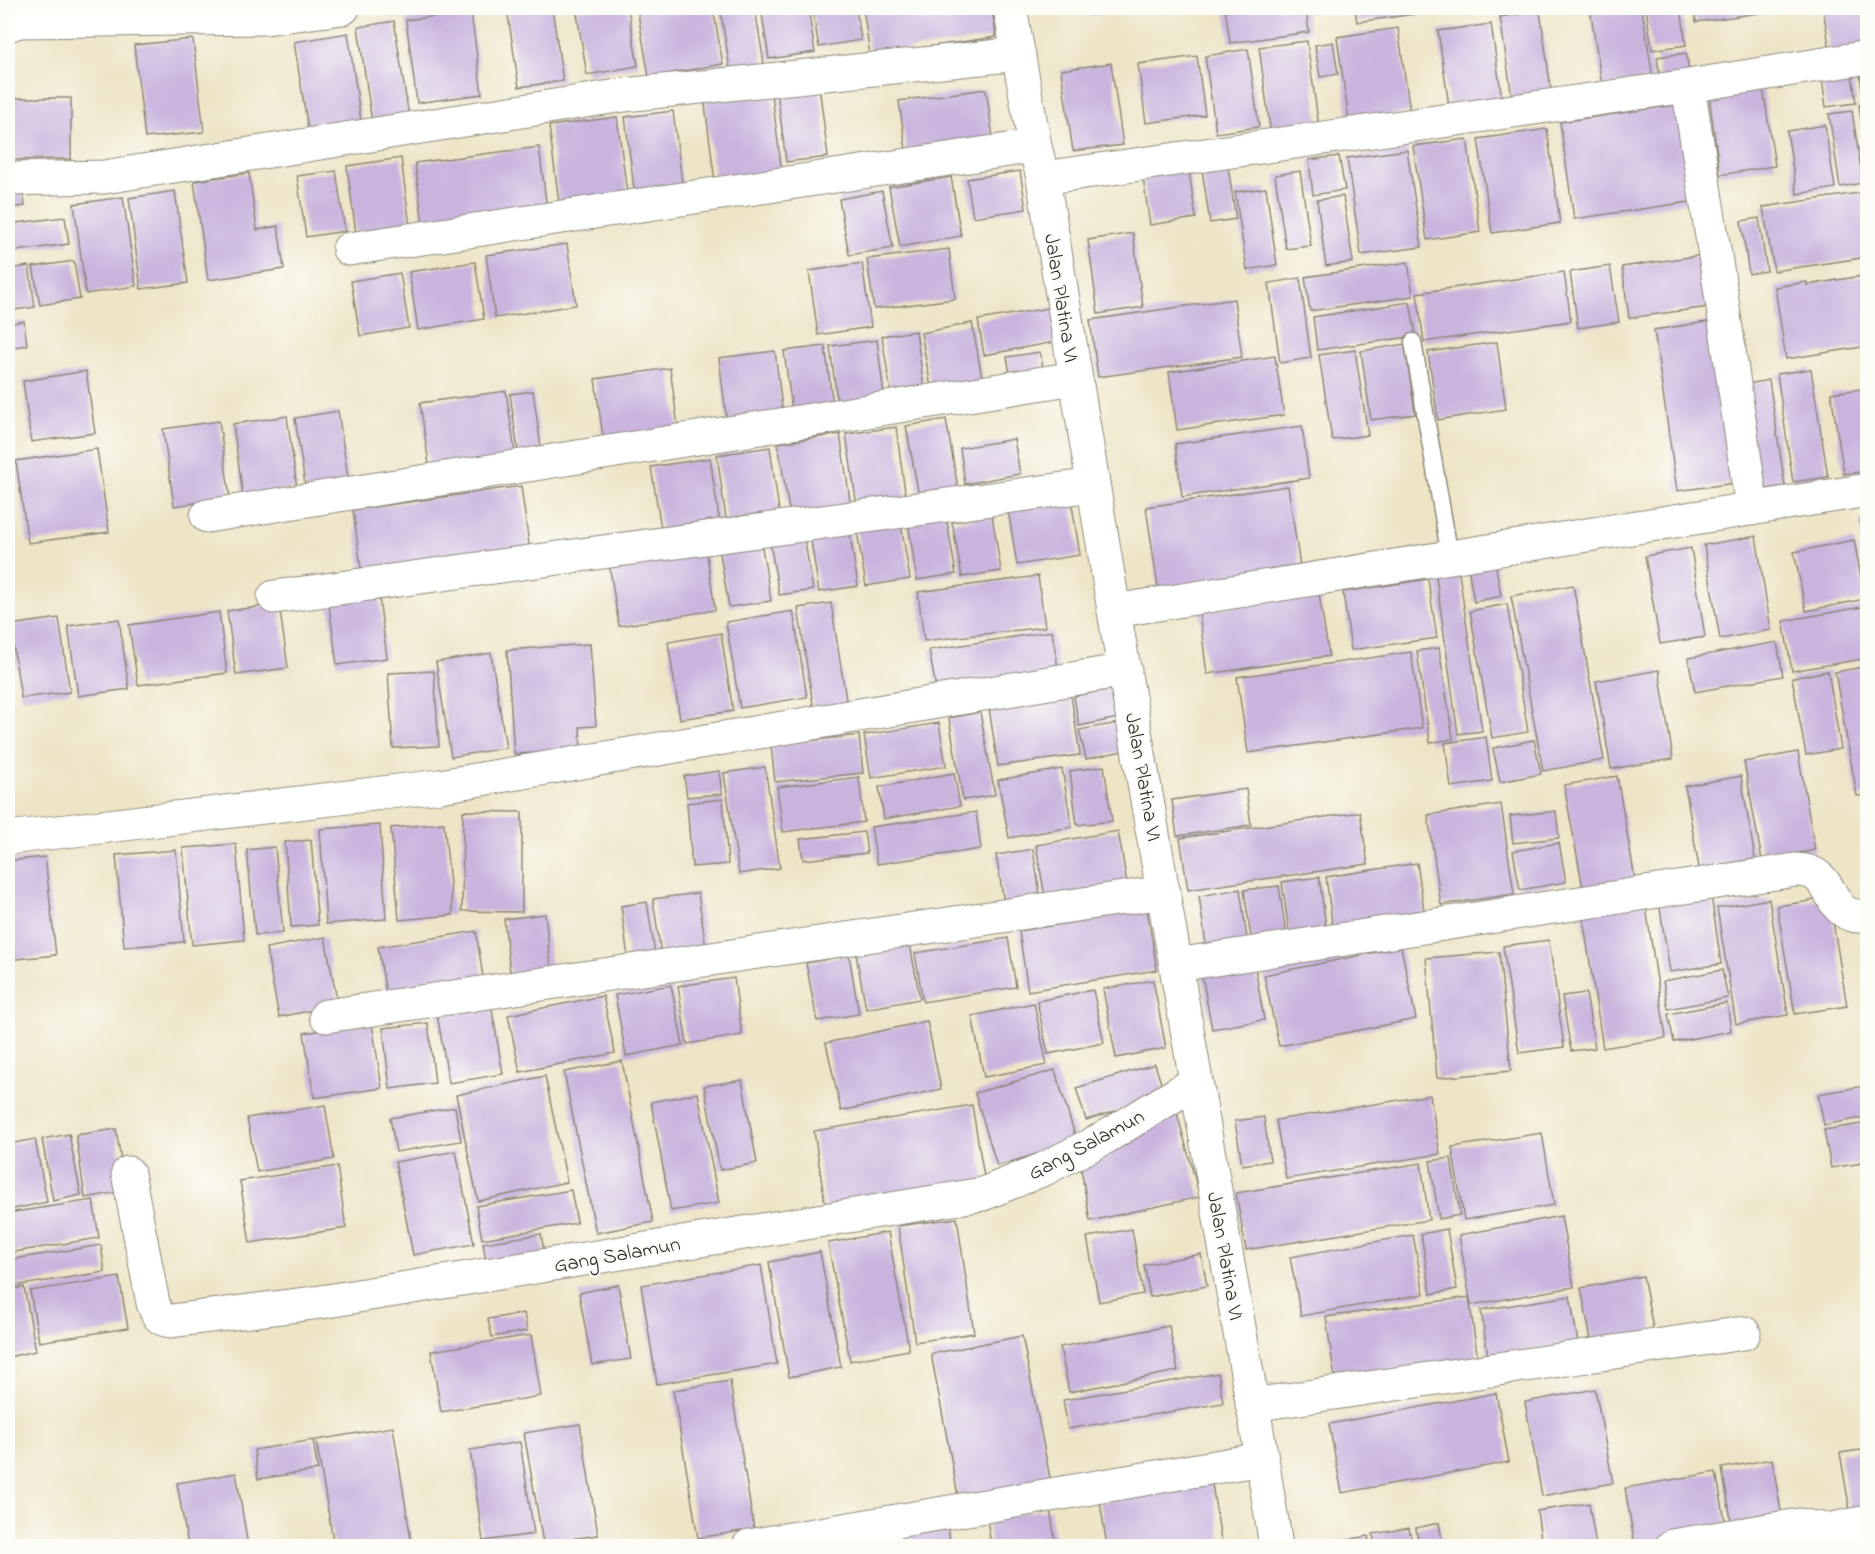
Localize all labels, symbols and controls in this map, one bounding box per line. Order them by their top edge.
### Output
street label: Jalan Platina VI [1035,232,1085,365]
street label: Jalan Platina VI [1116,711,1168,844]
street label: Gang Salamun [1023,1103,1151,1191]
street label: Jalan Platina VI [1198,1190,1250,1323]
street label: Gang Salamun [552,1230,683,1284]

